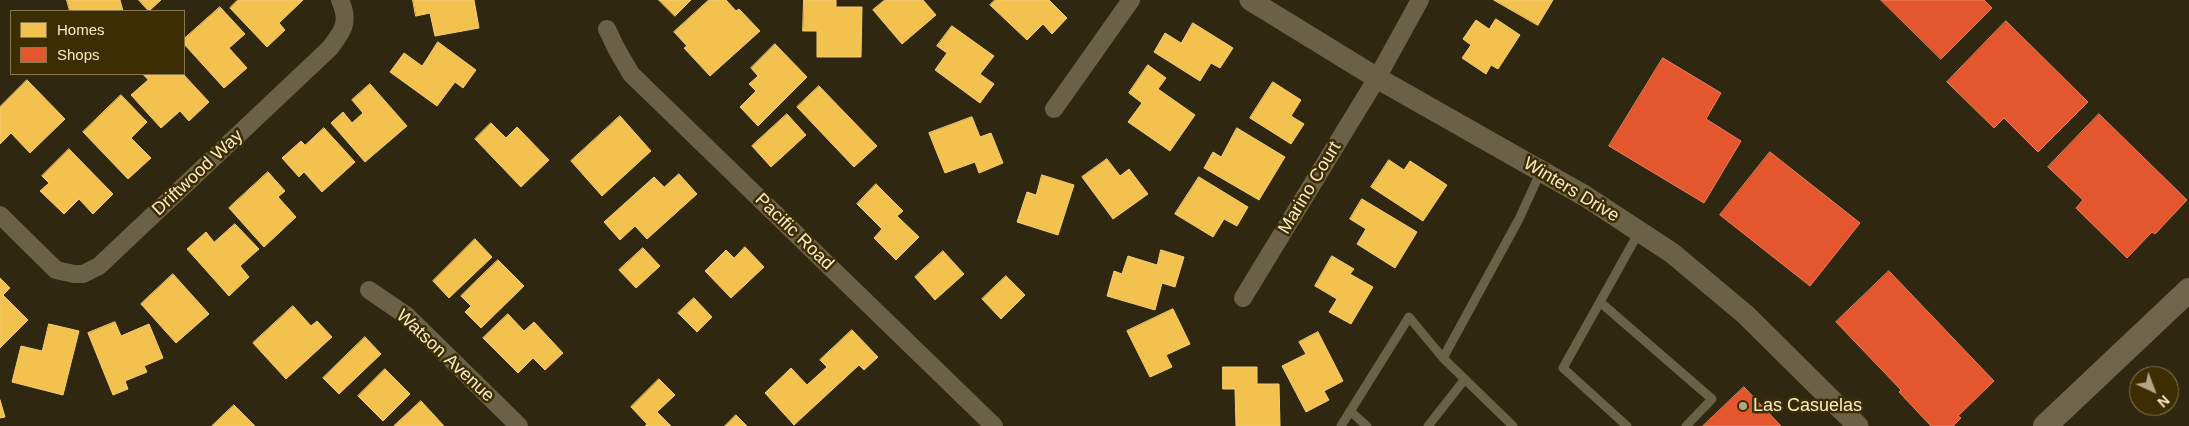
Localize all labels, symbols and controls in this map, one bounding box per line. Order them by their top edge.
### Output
legend [10,10,185,75]
text: Homes [57,21,105,38]
text: Shops [57,46,100,63]
street label: Driftwood Way [148,125,248,221]
street label: Marino Court [1274,138,1346,238]
street label: Winters Drive [1519,153,1623,227]
street label: Pacific Road [750,189,838,275]
street label: Watson Avenue [392,305,498,407]
north arrow [2129,366,2179,416]
text: N [2154,392,2173,411]
place label: Las Casuelas [1753,395,1862,417]
marker: Las Casuelas [1737,400,1749,412]

